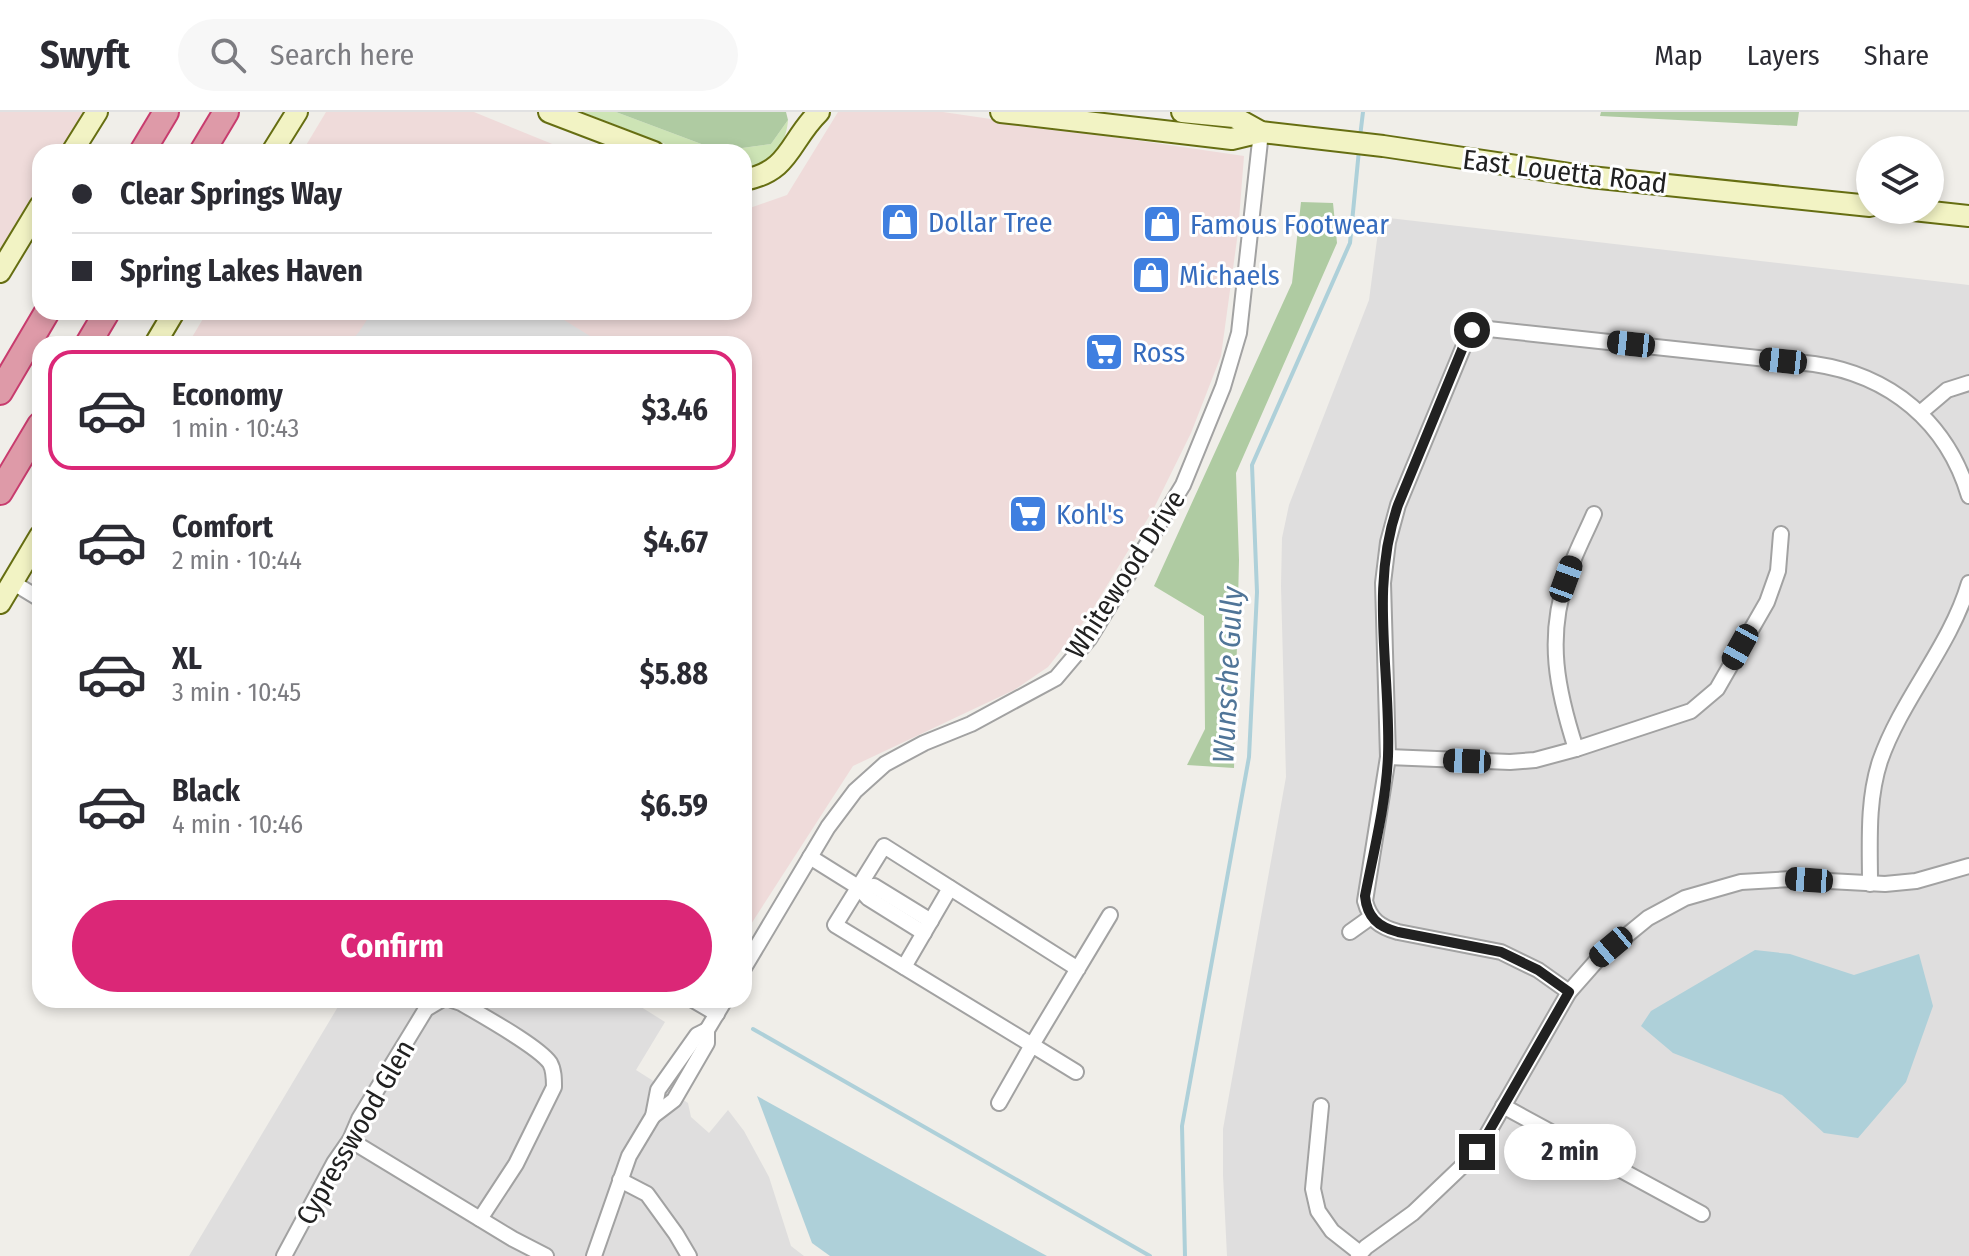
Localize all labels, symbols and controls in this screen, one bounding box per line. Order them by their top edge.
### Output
search box [178,19,738,91]
text: Swyft [40,32,130,78]
icon: search [206,33,250,77]
text: Search here [270,37,414,73]
text: Map [1654,39,1703,72]
text: Layers [1747,39,1820,72]
text: Share [1864,39,1929,72]
map controls [1856,136,1944,224]
button: layers [1856,136,1944,224]
street label: East Louetta Road [1461,143,1669,200]
text: Clear Springs Way [120,176,342,212]
shop icon: Dollar Tree [879,201,921,243]
shop icon: Famous Footwear [1141,203,1183,245]
place label: Dollar Tree [928,206,1053,239]
place label: Famous Footwear [1190,208,1389,241]
text: Spring Lakes Haven [120,253,363,289]
shop icon: Michaels [1130,254,1172,296]
place label: Michaels [1179,259,1280,292]
route start [1454,312,1490,348]
car [1606,330,1656,358]
supermarket icon: Ross [1083,331,1125,373]
place label: Ross [1132,336,1185,369]
car [1758,347,1808,375]
icon: car [76,374,148,446]
text: Economy [172,377,283,413]
text: $3.46 [642,392,708,428]
text: 1 min · 10:43 [172,413,299,444]
street label: Whitewood Drive [1059,484,1192,665]
supermarket icon: Kohl's [1007,493,1049,535]
place label: Kohl's [1056,498,1124,531]
icon: car [76,506,148,578]
text: Comfort [172,509,273,545]
text: $4.67 [643,524,708,560]
text: 2 min · 10:44 [172,545,302,576]
car [1547,552,1585,606]
water label: Wunsche Gully [1205,584,1251,764]
car [1718,620,1762,674]
icon: car [76,638,148,710]
text: XL [172,641,202,677]
text: $5.88 [640,656,708,692]
text: 3 min · 10:45 [172,677,301,708]
car [1443,748,1491,774]
icon: car [76,770,148,842]
text: Black [172,773,240,809]
text: $6.59 [640,788,708,824]
text: 4 min · 10:46 [172,809,303,840]
car [1784,866,1834,894]
button: Confirm [72,900,712,992]
car [1585,922,1637,972]
street label: Cypresswood Glen [289,1034,422,1230]
callout: 2 min [1505,1124,1637,1180]
route end [1459,1134,1495,1170]
text: 2 min [1541,1136,1599,1167]

